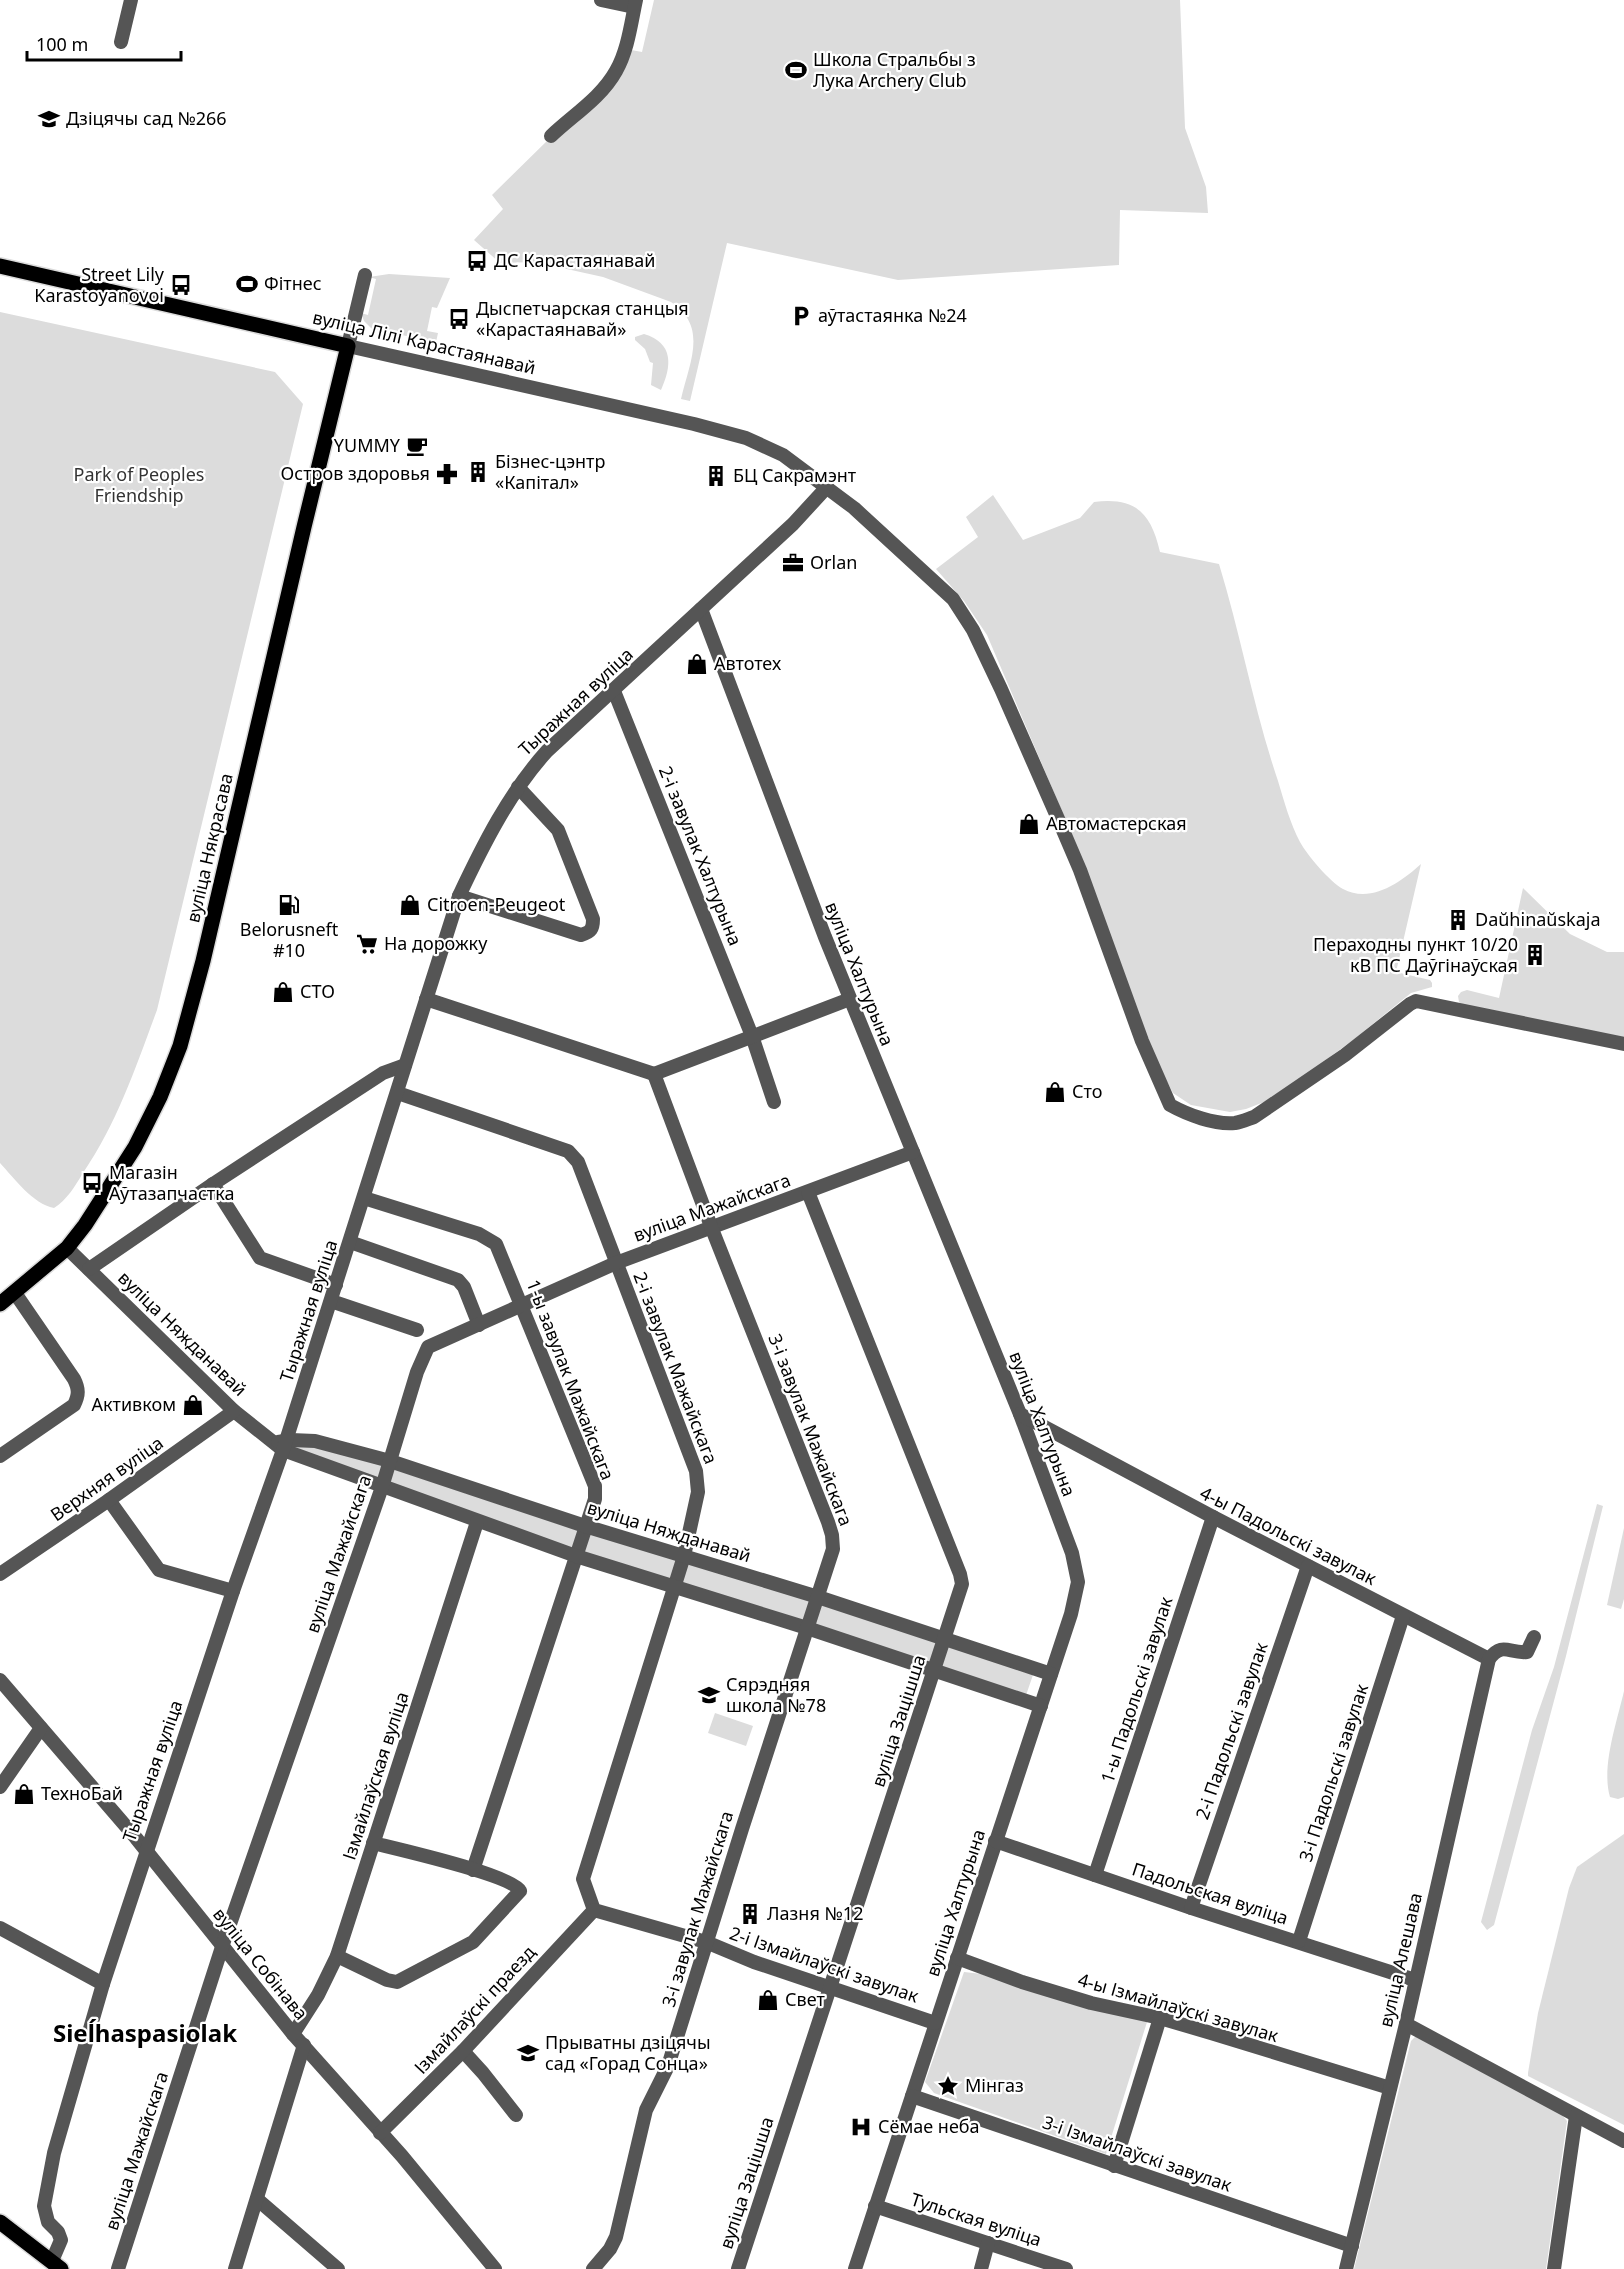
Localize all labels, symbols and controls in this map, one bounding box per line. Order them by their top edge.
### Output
scale bar [27,24,182,62]
text: 100 m [36,32,88,56]
place label: Школа Стральбы з Лука Archery Club [813,47,976,92]
sports icon: Школа Стральбы з Лука Archery Club [784,58,808,82]
place label: Дзіцячы сад №266 [66,106,227,130]
school or university icon: Дзіцячы сад №266 [37,107,61,131]
place label: ДС Карастаянавай [494,248,655,272]
bus stop icon: ДС Карастаянавай [465,249,489,273]
place label: Street Lily Karastoyanovoi [34,262,165,307]
place label: Фітнес [264,271,322,295]
sports icon: Фітнес [235,272,259,296]
bus stop icon: Street Lily Karastoyanovoi [169,273,193,297]
place label: Дыспетчарская станцыя «Карастаянавай» [476,296,689,341]
place label: аўтастаянка №24 [818,303,967,327]
parking icon: аўтастаянка №24 [789,304,813,328]
street label: вуліца Лілі Карастаянавай [310,305,538,379]
bus stop icon: Дыспетчарская станцыя «Карастаянавай» [447,307,471,331]
place label: YUMMY [334,433,401,457]
cafe icon: YUMMY [405,434,429,458]
place label: Бізнес-цэнтр «Капітал» [495,449,605,494]
building icon: Бізнес-цэнтр «Капітал» [466,460,490,484]
place label: Остров здоровья [281,461,430,485]
park label: Park of Peoples Friendship [74,462,204,507]
pharmacy icon: Остров здоровья [435,462,459,486]
place label: БЦ Сакрамэнт [733,463,857,487]
building icon: БЦ Сакрамэнт [704,464,728,488]
place label: Orlan [810,550,857,574]
office icon: Orlan [781,551,805,575]
street label: Тыражная вуліца [513,642,638,761]
place label: Автотех [714,651,782,675]
shop icon: Автотех [685,652,709,676]
street label: 2-і завулак Халтурына [654,762,748,949]
street label: вуліца Някрасава [180,771,238,925]
place label: Автомастерская [1046,811,1187,835]
shop icon: Автомастерская [1017,812,1041,836]
place label: Citroen-Peugeot [427,892,566,916]
fuel station icon: Belorusneft #10 [277,893,301,917]
shop icon: Citroen-Peugeot [398,893,422,917]
street label: вуліца Халтурына [820,898,900,1049]
place label: Daŭhinaŭskaja [1475,907,1601,931]
building icon: Daŭhinaŭskaja [1446,908,1470,932]
place label: Belorusneft #10 [240,917,339,962]
place label: На дорожку [384,931,488,955]
supermarket icon: На дорожку [355,932,379,956]
place label: Пераходны пункт 10/20 кВ ПС Даўгінаўская [1313,932,1518,977]
building icon: Пераходны пункт 10/20 кВ ПС Даўгінаўская [1523,943,1547,967]
place label: СТО [300,979,335,1003]
shop icon: СТО [271,980,295,1004]
place label: Сто [1072,1079,1102,1103]
shop icon: Сто [1043,1080,1067,1104]
place label: Магазін Аўтазапчастка [109,1160,234,1205]
street label: вуліца Мажайскага [630,1167,794,1247]
bus stop icon: Магазін Аўтазапчастка [80,1171,104,1195]
street label: Тыражная вуліца [274,1237,342,1385]
street label: вуліца Няжданавай [113,1266,252,1401]
street label: 2-і завулак Мажайскага [628,1268,724,1467]
street label: 1-ы завулак Мажайскага [522,1276,620,1483]
street label: 3-і завулак Мажайскага [763,1330,859,1529]
street label: вуліца Халтурына [1004,1348,1082,1500]
place label: Активком [92,1392,176,1416]
shop icon: Активком [181,1393,205,1417]
street label: Верхняя вуліца [45,1430,168,1526]
street label: вуліца Мажайскага [300,1471,376,1636]
street label: 4-ы Падольскі завулак [1196,1480,1381,1590]
street label: вуліца Няжданавай [585,1495,754,1567]
street label: 1-ы Падольскі завулак [1095,1593,1178,1786]
street label: 2-і Падольскі завулак [1190,1639,1273,1822]
street label: вуліца Зацішша [865,1652,931,1790]
place label: Сярэдняя школа №78 [726,1672,826,1717]
street label: 3-і Падольскі завулак [1293,1680,1373,1865]
school or university icon: Сярэдняя школа №78 [697,1683,721,1707]
street label: Ізмайлаўская вуліца [337,1689,414,1863]
street label: Тыражная вуліца [117,1697,187,1845]
place label: ТехноБай [41,1781,123,1805]
shop icon: ТехноБай [12,1782,36,1806]
street label: 3-і завулак Мажайскага [656,1808,738,2010]
street label: вуліца Халтурына [920,1826,990,1979]
street label: Падольская вуліца [1129,1856,1291,1930]
street label: вуліца Алешава [1373,1890,1427,2029]
place label: Лазня №12 [767,1901,863,1925]
street label: вуліца Собінава [208,1902,314,2025]
building icon: Лазня №12 [738,1902,762,1926]
street label: 2-і Ізмайлаўскі завулак [727,1920,922,2008]
street label: Ізмайлаўскі праезд [408,1940,540,2079]
street label: 4-ы Ізмайлаўскі завулак [1075,1967,1282,2047]
place label: Свет [785,1987,825,2011]
shop icon: Свет [756,1988,780,2012]
district label: Sieĺhaspasiolak [53,2016,237,2049]
place label: Прыватны дзіцячы сад «Горад Сонца» [545,2030,711,2075]
school or university icon: Прыватны дзіцячы сад «Горад Сонца» [516,2041,540,2065]
street label: вуліца Мажайскага [99,2068,173,2233]
place label: Мінгаз [965,2073,1024,2097]
place icon: Мінгаз [936,2074,960,2098]
street label: 3-і Ізмайлаўскі завулак [1040,2109,1235,2197]
street label: вуліца Зацішша [713,2114,779,2252]
place label: Сёмае неба [878,2114,980,2138]
hospital icon: Сёмае неба [849,2115,873,2139]
street label: Тульская вуліца [908,2187,1045,2251]

